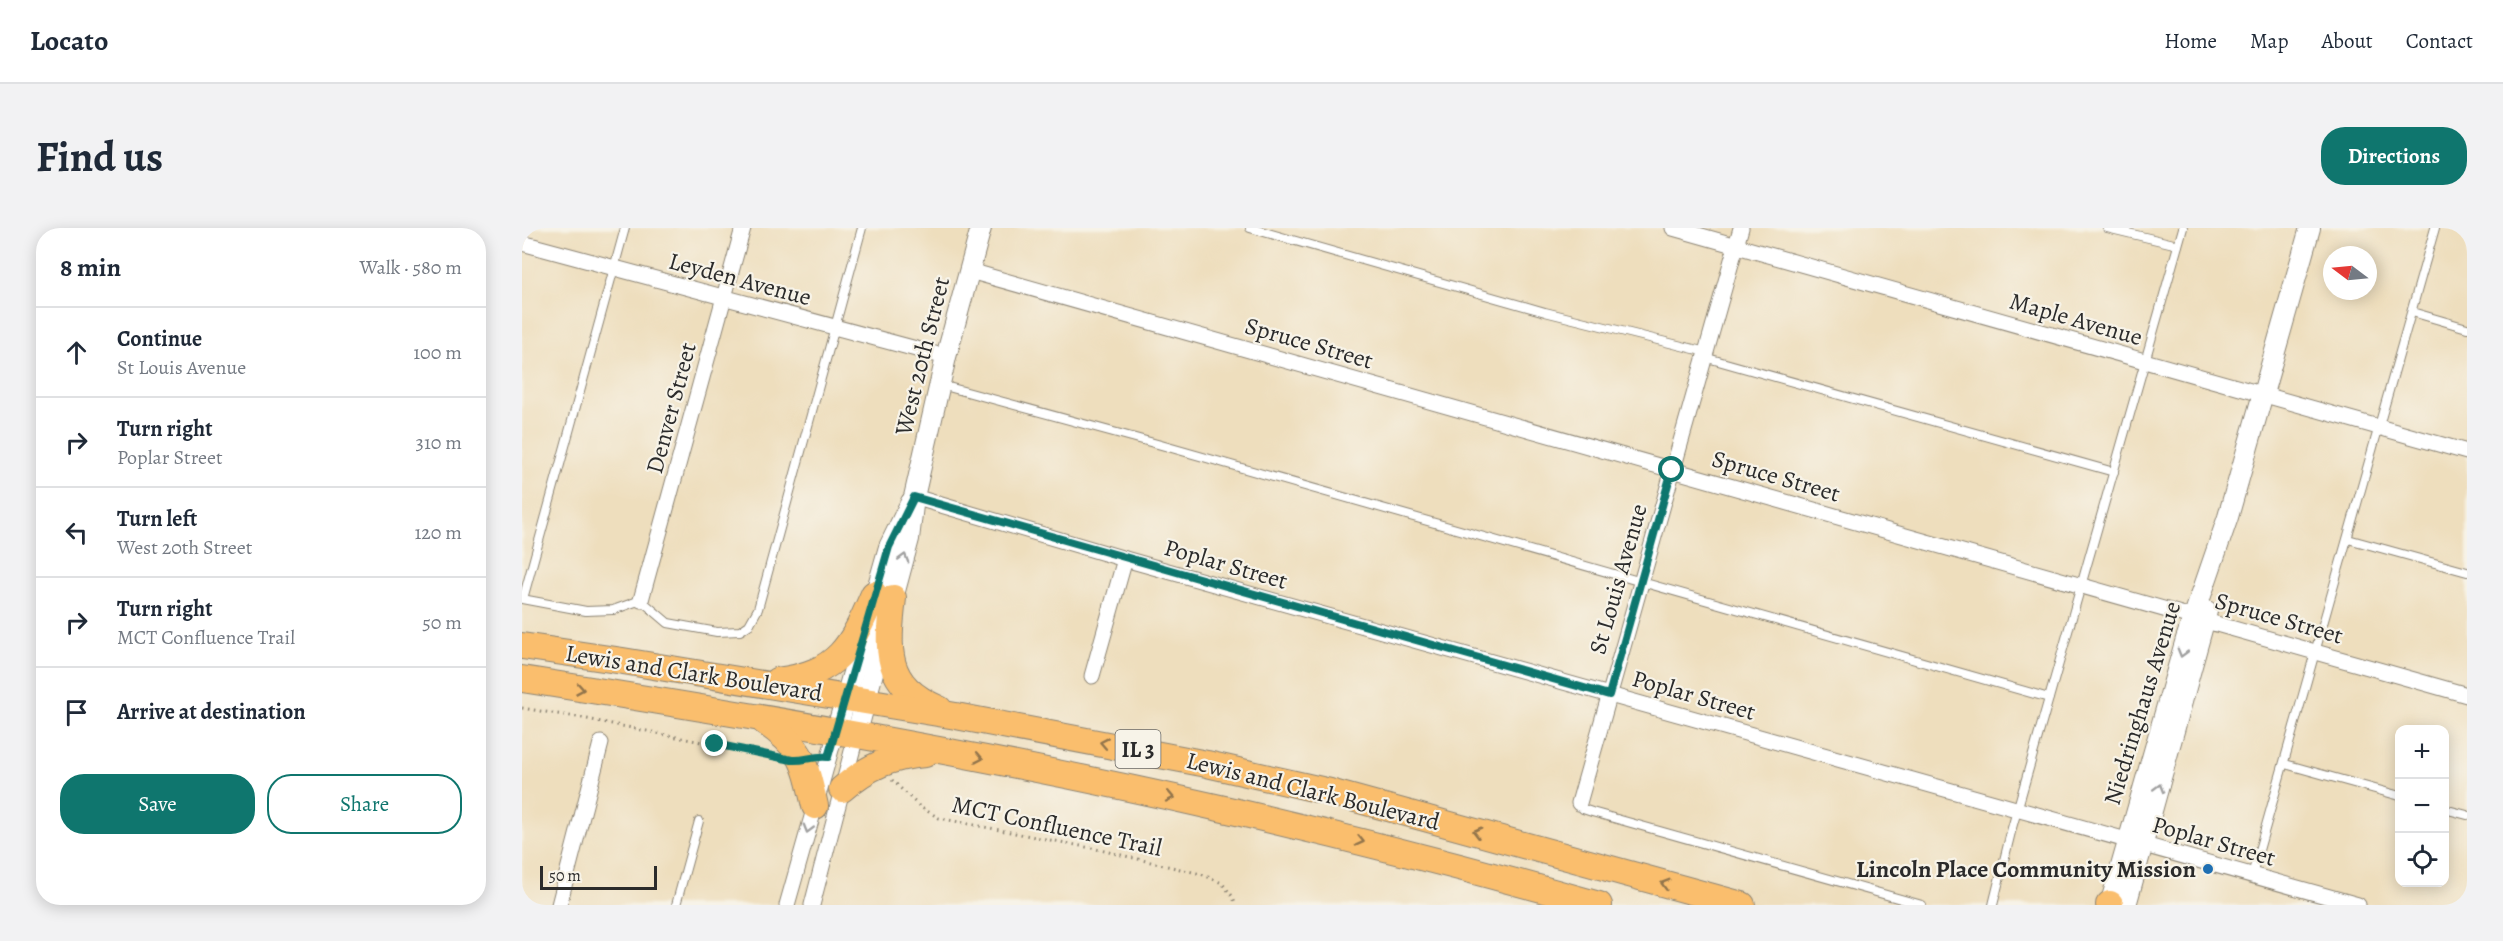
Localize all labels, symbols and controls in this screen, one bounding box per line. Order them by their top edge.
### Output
text: Locato [30,22,108,60]
text: Home [2164,27,2217,55]
text: Map [2250,27,2288,55]
text: About [2321,27,2373,55]
text: Contact [2406,27,2473,55]
button: Directions [2321,127,2467,185]
text: Find us [36,128,163,185]
street label: Leyden Avenue [665,245,815,313]
north arrow [2323,246,2377,300]
text: 8 min [60,250,121,285]
text: Walk · 580 m [359,254,462,281]
street label: West 20th Street [887,273,957,440]
street label: Maple Avenue [2006,285,2146,353]
street label: Spruce Street [1241,309,1377,377]
text: Continue [117,324,202,354]
icon: ahead [60,336,93,369]
text: 100 m [413,339,462,366]
street label: Denver Street [638,339,704,477]
text: St Louis Avenue [117,354,246,381]
text: Turn right [117,414,213,444]
icon: right [60,426,93,459]
text: 310 m [416,429,462,456]
street label: Spruce Street [1708,442,1844,510]
text: Poplar Street [117,444,223,471]
route start [1658,456,1684,482]
street label: St Louis Avenue [1581,500,1655,658]
text: Turn left [117,504,197,534]
icon: left [60,516,93,549]
text: 120 m [414,519,462,546]
street label: Poplar Street [1161,531,1291,597]
text: West 20th Street [117,534,252,561]
one-way arrow [897,553,910,563]
street label: Spruce Street [2211,584,2347,652]
text: Turn right [117,594,213,624]
street label: Niedringhaus Avenue [2096,597,2188,809]
icon: right [60,606,93,639]
text: 50 m [422,609,462,636]
text: MCT Confluence Trail [117,624,295,651]
street label: Lewis and Clark Boulevard [563,637,825,709]
one-way arrow [2177,647,2189,657]
street label: Poplar Street [1629,662,1759,728]
one-way arrow [574,682,584,695]
icon: arrive [60,696,93,729]
text: Arrive at destination [117,697,306,727]
map controls [2395,725,2449,887]
button: + [2395,725,2449,779]
route end [701,730,727,756]
road number: IL 3 [1116,730,1160,768]
one-way arrow [1099,737,1109,750]
street label: Lewis and Clark Boulevard [1183,744,1443,838]
one-way arrow [973,751,983,764]
button: Save [60,774,255,834]
button: Share [267,774,462,834]
button: − [2395,779,2449,833]
one-way arrow [2152,783,2164,794]
street label: MCT Confluence Trail [949,788,1165,864]
one-way arrow [1165,790,1175,803]
street label: Poplar Street [2149,808,2279,874]
one-way arrow [803,823,815,834]
one-way arrow [1473,827,1483,839]
button: locate [2395,833,2449,887]
one-way arrow [1355,834,1365,847]
place label: Lincoln Place Community Mission [1856,853,2197,885]
marker: Lincoln Place Community Mission [2201,862,2215,876]
scale bar [540,863,657,890]
text: 50 m [549,865,581,887]
one-way arrow [1661,878,1671,891]

